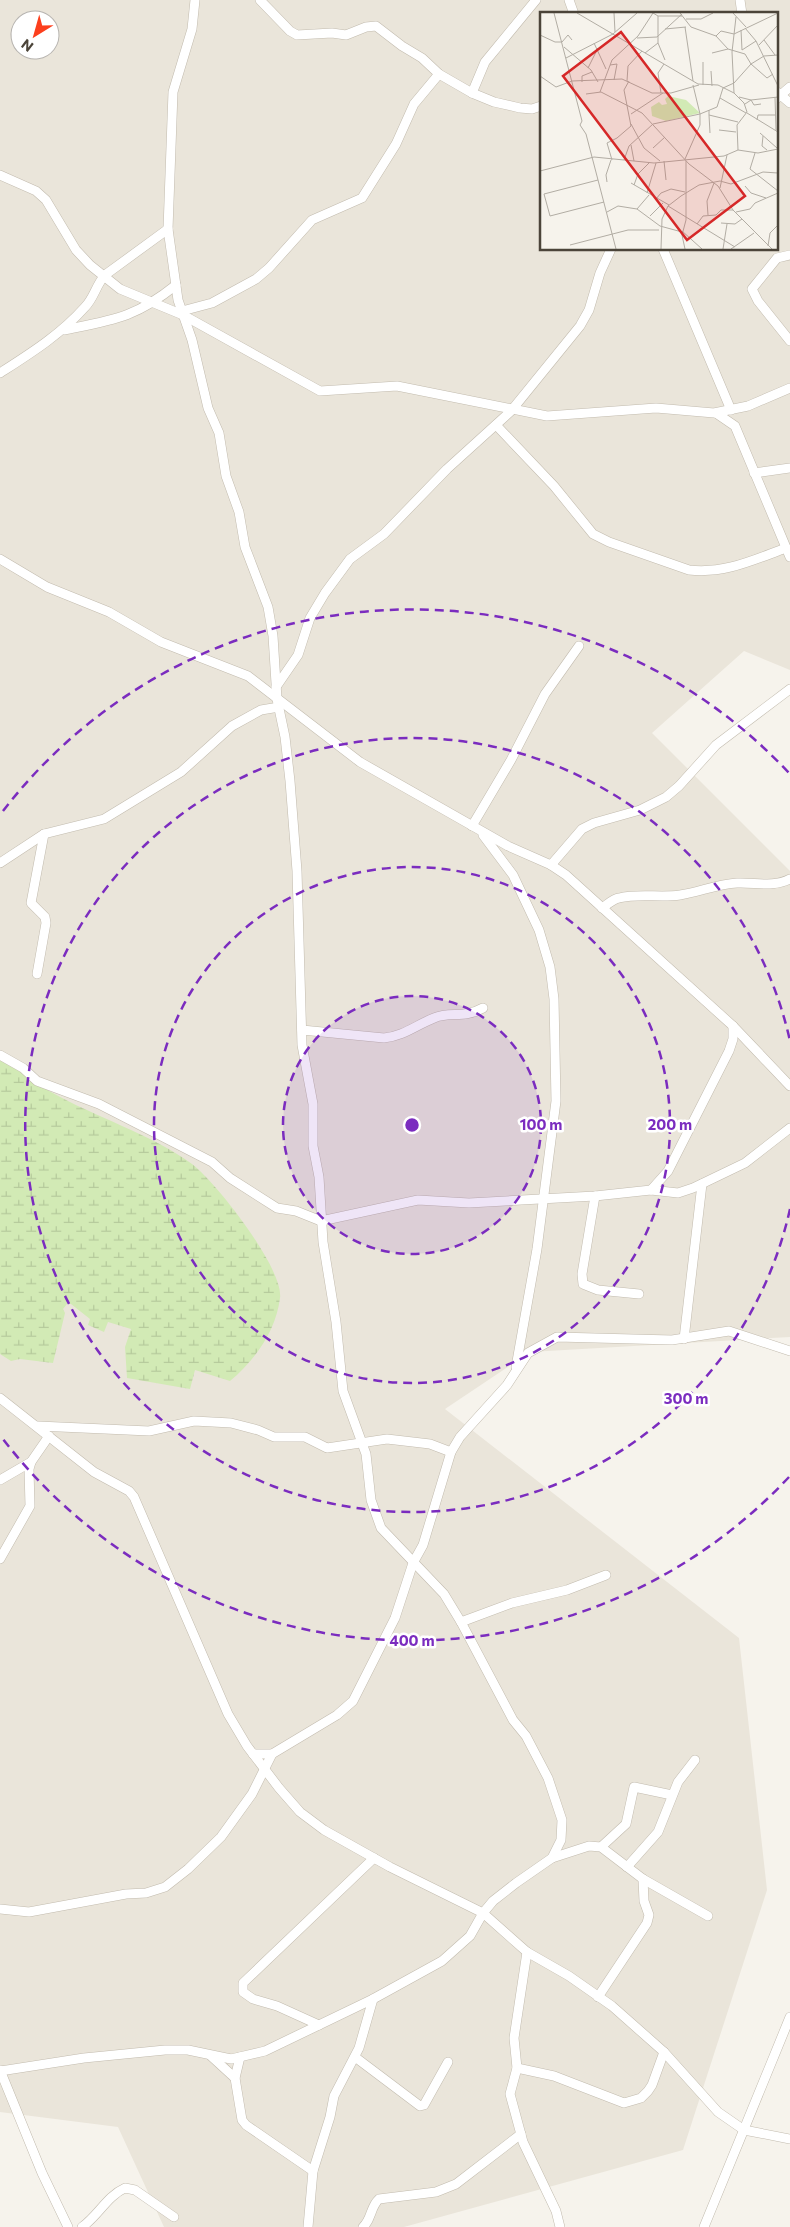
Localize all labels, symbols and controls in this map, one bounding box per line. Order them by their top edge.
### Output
north arrow [10,10,60,60]
inset map [540,12,778,250]
text: N [18,36,36,56]
text: 100 m [520,1115,562,1133]
text: 200 m [648,1115,692,1133]
centre of rings [403,1116,421,1134]
text: 300 m [664,1389,708,1407]
text: 400 m [389,1631,435,1649]

